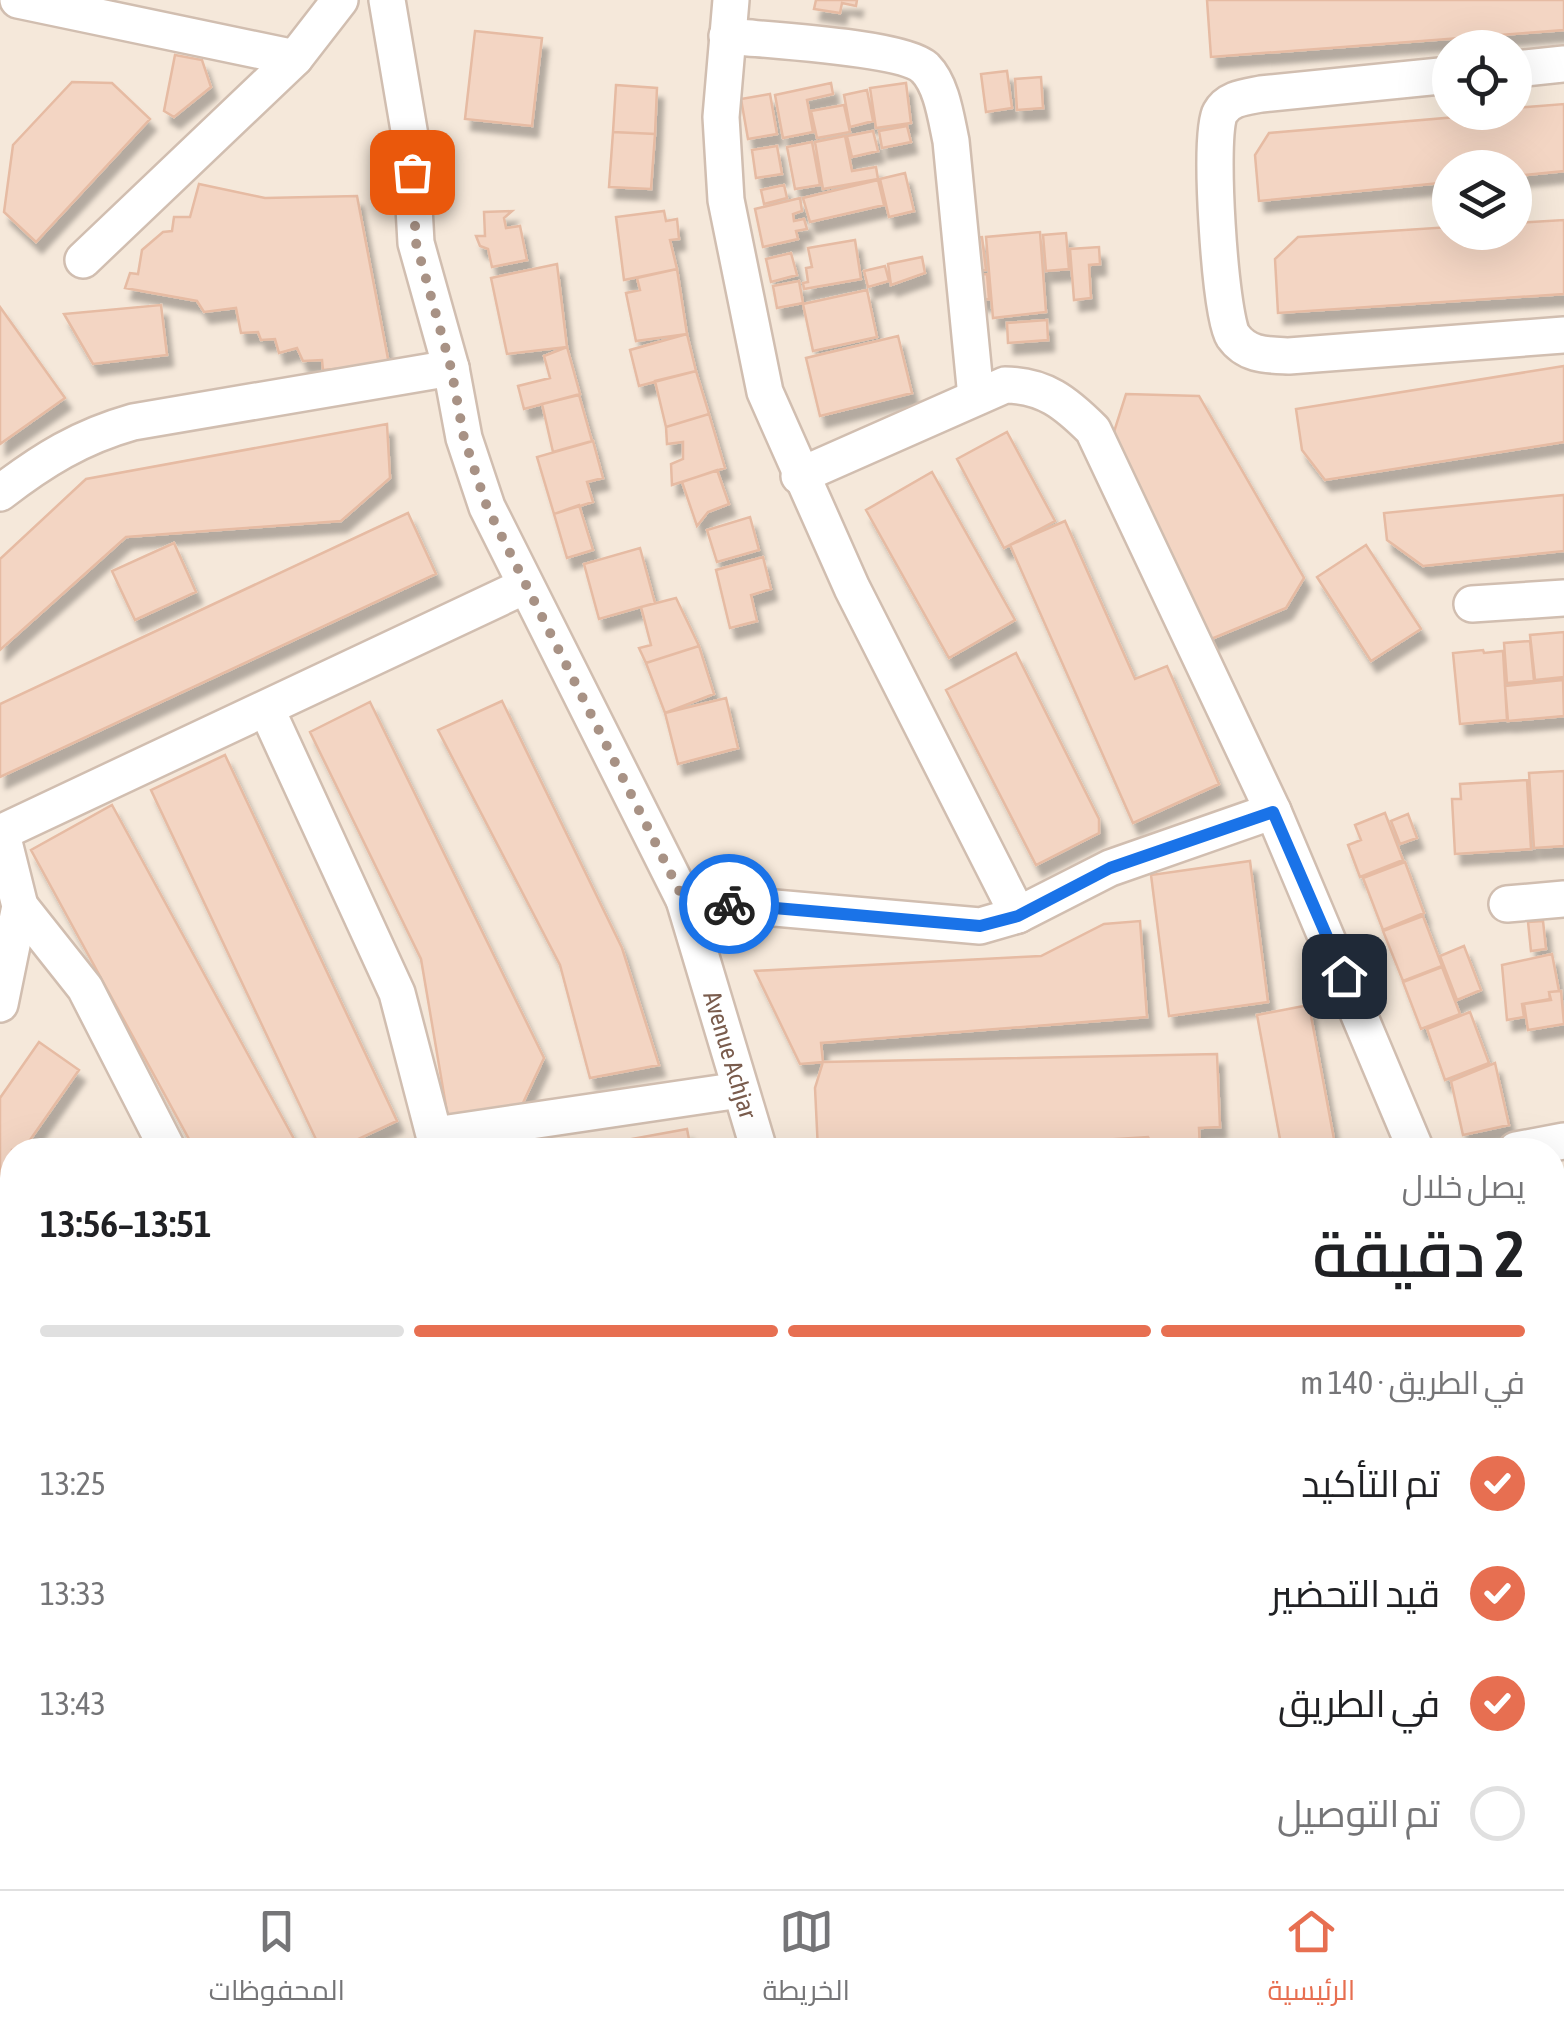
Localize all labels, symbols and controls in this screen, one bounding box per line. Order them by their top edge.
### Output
map controls [1432,30,1532,250]
button: locate [1432,30,1532,130]
pin [370,130,455,215]
icon: bag [385,145,440,200]
button: layers [1432,150,1532,250]
courier [679,854,779,954]
icon: bike [702,877,757,932]
pin [1302,934,1387,1019]
icon: home [1317,949,1372,1004]
street label: Avenue Achjar [698,988,763,1122]
text: يصل خلال [1402,1168,1525,1205]
text: 13:51–13:56 [40,1202,212,1245]
text: 2 دقيقة [1312,1216,1525,1291]
text: في الطريق · 140 m [1300,1364,1525,1401]
icon: check [1470,1456,1525,1511]
text: تم التأكيد [1301,1462,1440,1505]
text: 13:25 [40,1465,106,1502]
icon: check [1470,1566,1525,1621]
text: قيد التحضير [1270,1572,1440,1615]
text: 13:33 [40,1575,106,1612]
icon: check [1470,1676,1525,1731]
text: في الطريق [1278,1682,1440,1725]
text: 13:43 [40,1685,106,1722]
text: تم التوصيل [1277,1792,1440,1835]
tab: المحفوظات [209,1904,345,2016]
tab: الخريطة [763,1904,850,2016]
tab: الرئيسية [1267,1904,1355,2016]

